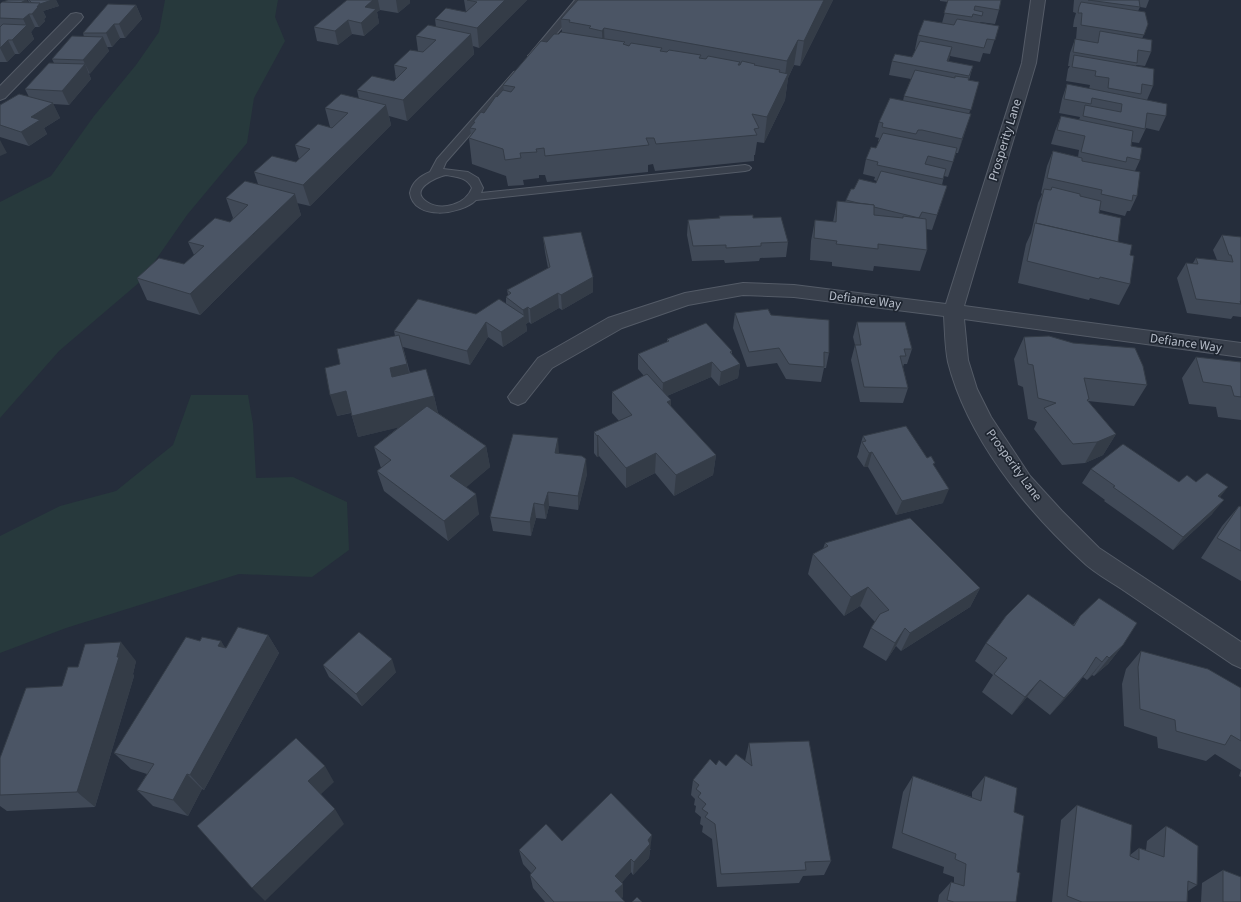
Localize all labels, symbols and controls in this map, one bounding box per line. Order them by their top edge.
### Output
street label: Prosperity Lane [984,97,1026,183]
street label: Defiance Way [828,287,902,313]
street label: Defiance Way [1149,329,1223,357]
street label: Prosperity Lane [982,425,1046,505]

